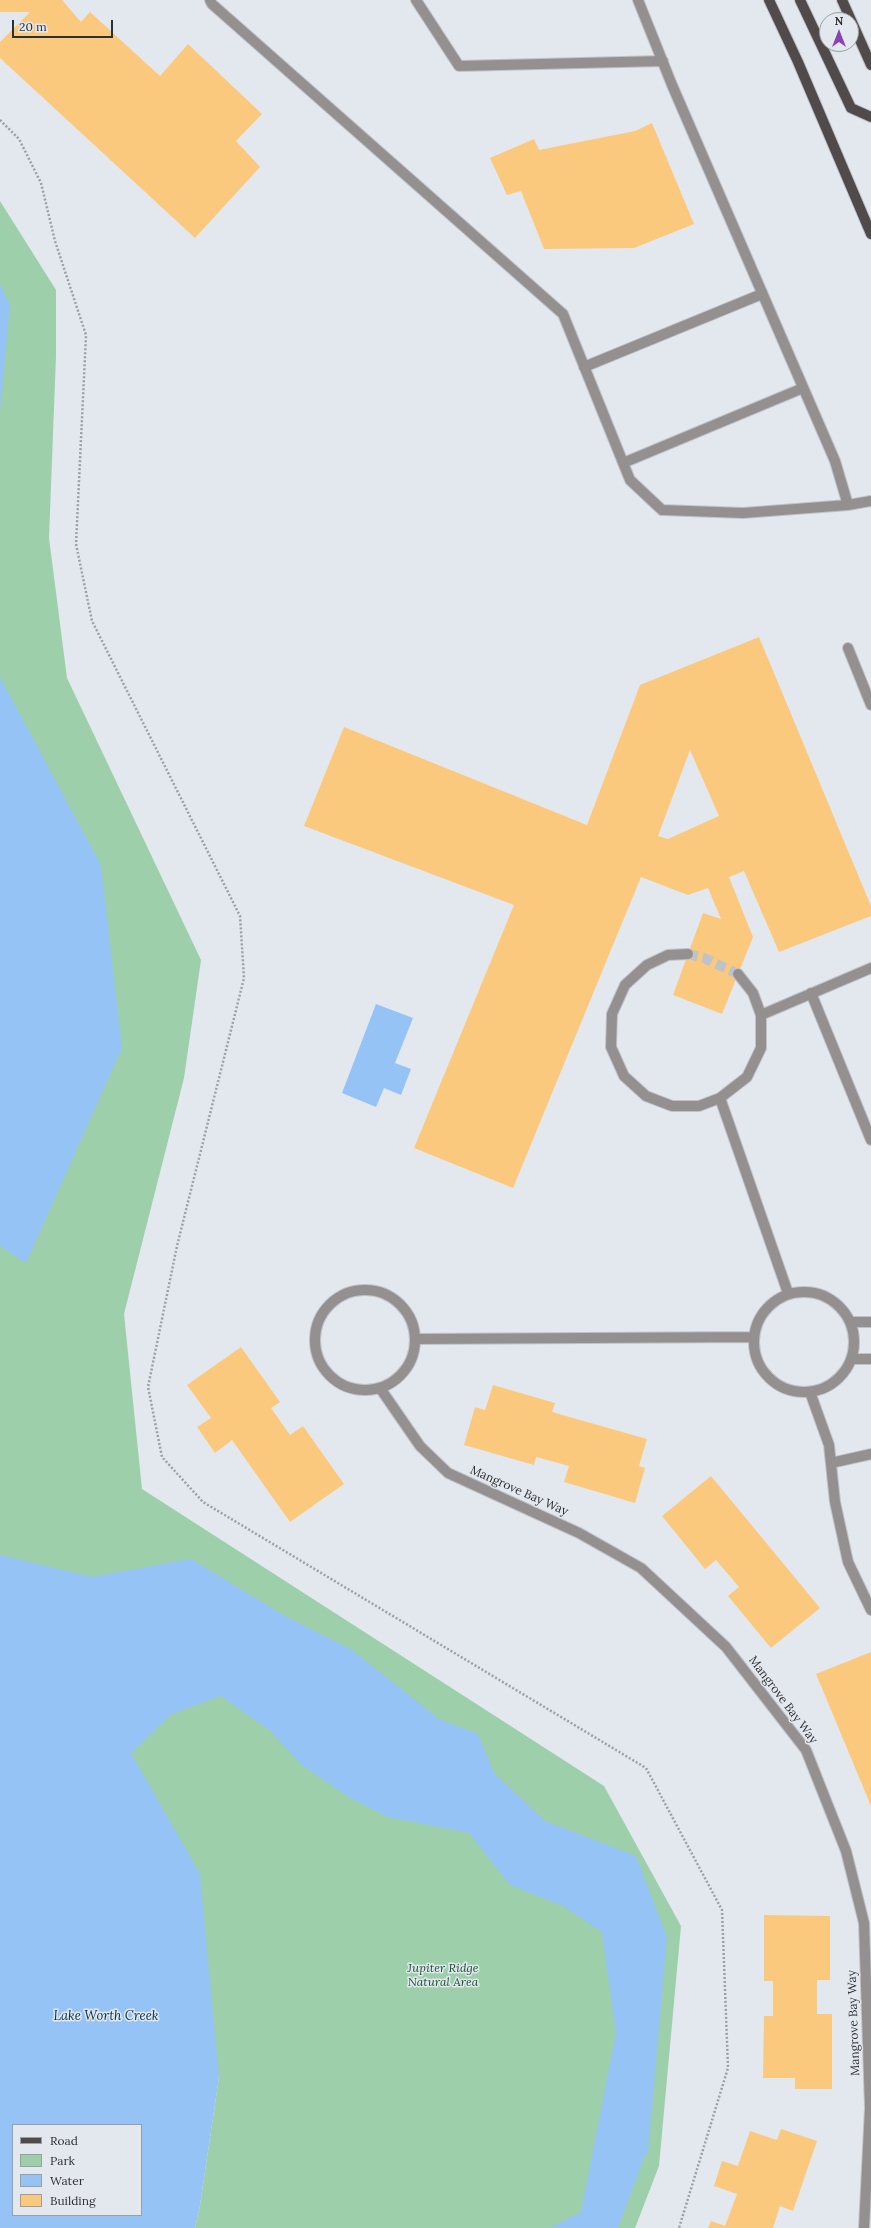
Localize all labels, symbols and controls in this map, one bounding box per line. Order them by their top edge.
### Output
scale bar [14,12,115,38]
north arrow [819,12,859,52]
text: N [835,14,843,28]
text: 20 m [19,19,47,34]
street label: Mangrove Bay Way [468,1463,570,1519]
street label: Mangrove Bay Way [745,1653,821,1747]
park label: Jupiter Ridge Natural Area [408,1962,478,1990]
street label: Mangrove Bay Way [845,1970,863,2076]
water label: Lake Worth Creek [53,2008,159,2024]
legend [12,2124,142,2216]
text: Road [50,2133,78,2148]
text: Park [50,2153,75,2168]
text: Water [50,2173,84,2188]
text: Building [50,2193,96,2208]

